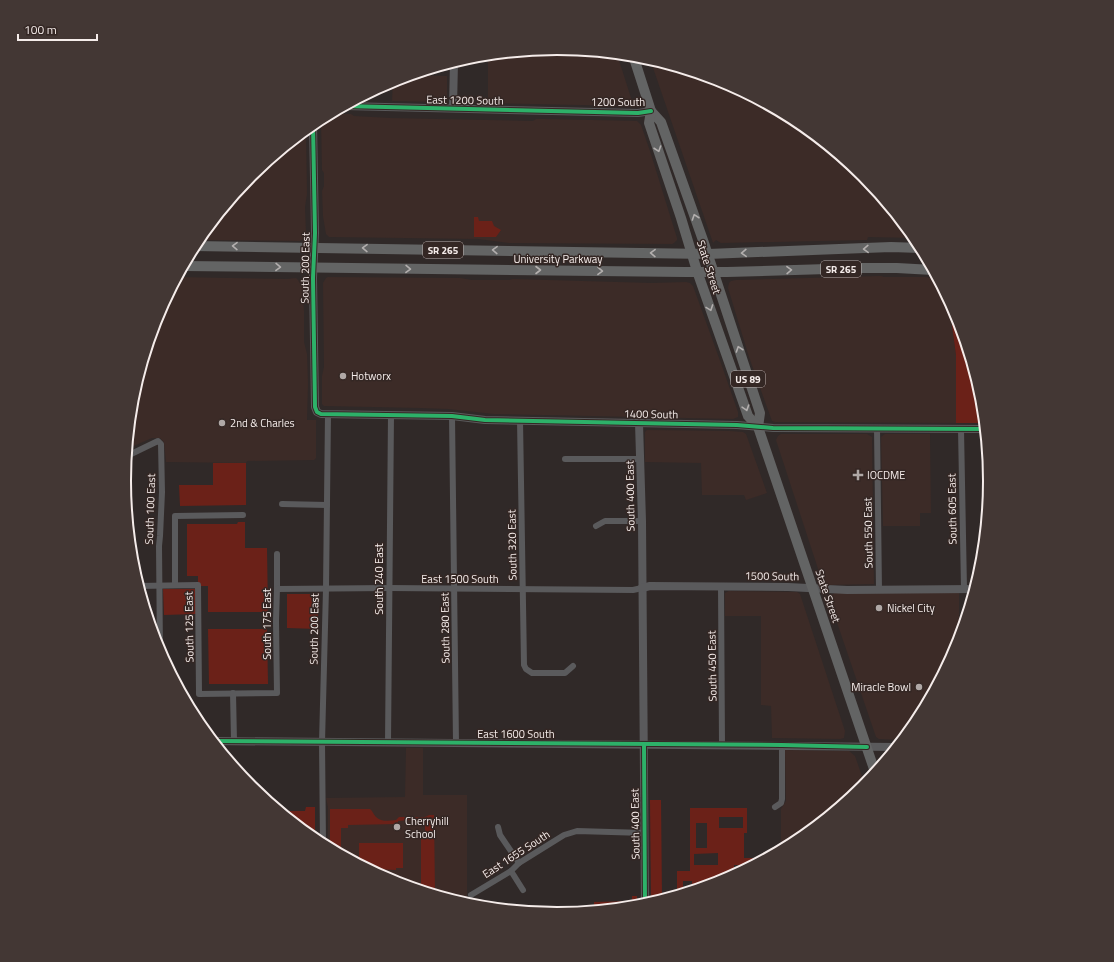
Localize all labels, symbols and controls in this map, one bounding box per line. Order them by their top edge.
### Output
scale bar [18,16,97,42]
text: 100 m [24,20,57,39]
street label: East 1200 South [426,91,504,109]
street label: 1200 South [591,94,645,110]
one-way arrow [653,145,661,152]
one-way arrow [692,214,700,221]
street label: South 200 East [296,232,314,304]
street label: State Street [693,238,725,296]
one-way arrow [232,242,238,250]
road number: SR 265 [423,242,463,258]
one-way arrow [362,244,368,253]
one-way arrow [863,244,870,253]
one-way arrow [492,246,498,255]
one-way arrow [650,249,656,257]
one-way arrow [741,249,747,257]
street label: University Parkway [513,251,603,267]
road number: SR 265 [821,261,861,277]
one-way arrow [275,263,281,271]
one-way arrow [405,265,411,273]
one-way arrow [535,266,541,274]
one-way arrow [786,266,792,274]
one-way arrow [597,267,603,275]
one-way arrow [706,305,714,312]
one-way arrow [735,346,743,353]
place label: Hotworx [351,368,391,384]
marker: Hotworx [338,371,348,381]
road number: US 89 [731,371,765,387]
one-way arrow [741,404,749,411]
street label: 1400 South [624,406,678,422]
place label: 2nd & Charles [230,415,295,431]
marker: 2nd & Charles [217,418,227,428]
street label: South 400 East [621,460,639,532]
place label: IOCDME [867,467,905,483]
marker: IOCDME [852,469,864,481]
street label: South 100 East [141,473,159,545]
street label: South 605 East [943,473,961,545]
street label: South 550 East [859,497,877,569]
street label: South 320 East [503,509,521,581]
street label: South 240 East [371,543,387,615]
street label: State Street [811,567,845,625]
street label: 1500 South [745,568,799,584]
street label: East 1500 South [421,571,499,587]
street label: South 175 East [259,588,275,660]
street label: South 125 East [180,591,198,663]
street label: South 280 East [436,592,454,664]
street label: South 200 East [305,593,323,665]
place label: Nickel City [887,600,936,616]
marker: Nickel City [874,603,884,613]
street label: South 450 East [703,630,721,702]
place label: Miracle Bowl [851,679,911,695]
marker: Miracle Bowl [914,682,924,692]
street label: East 1600 South [477,726,555,742]
street label: South 400 East [626,788,644,860]
place label: Cherryhill School [405,813,449,842]
marker: Cherryhill School [392,822,402,832]
street label: East 1655 South [479,826,553,882]

